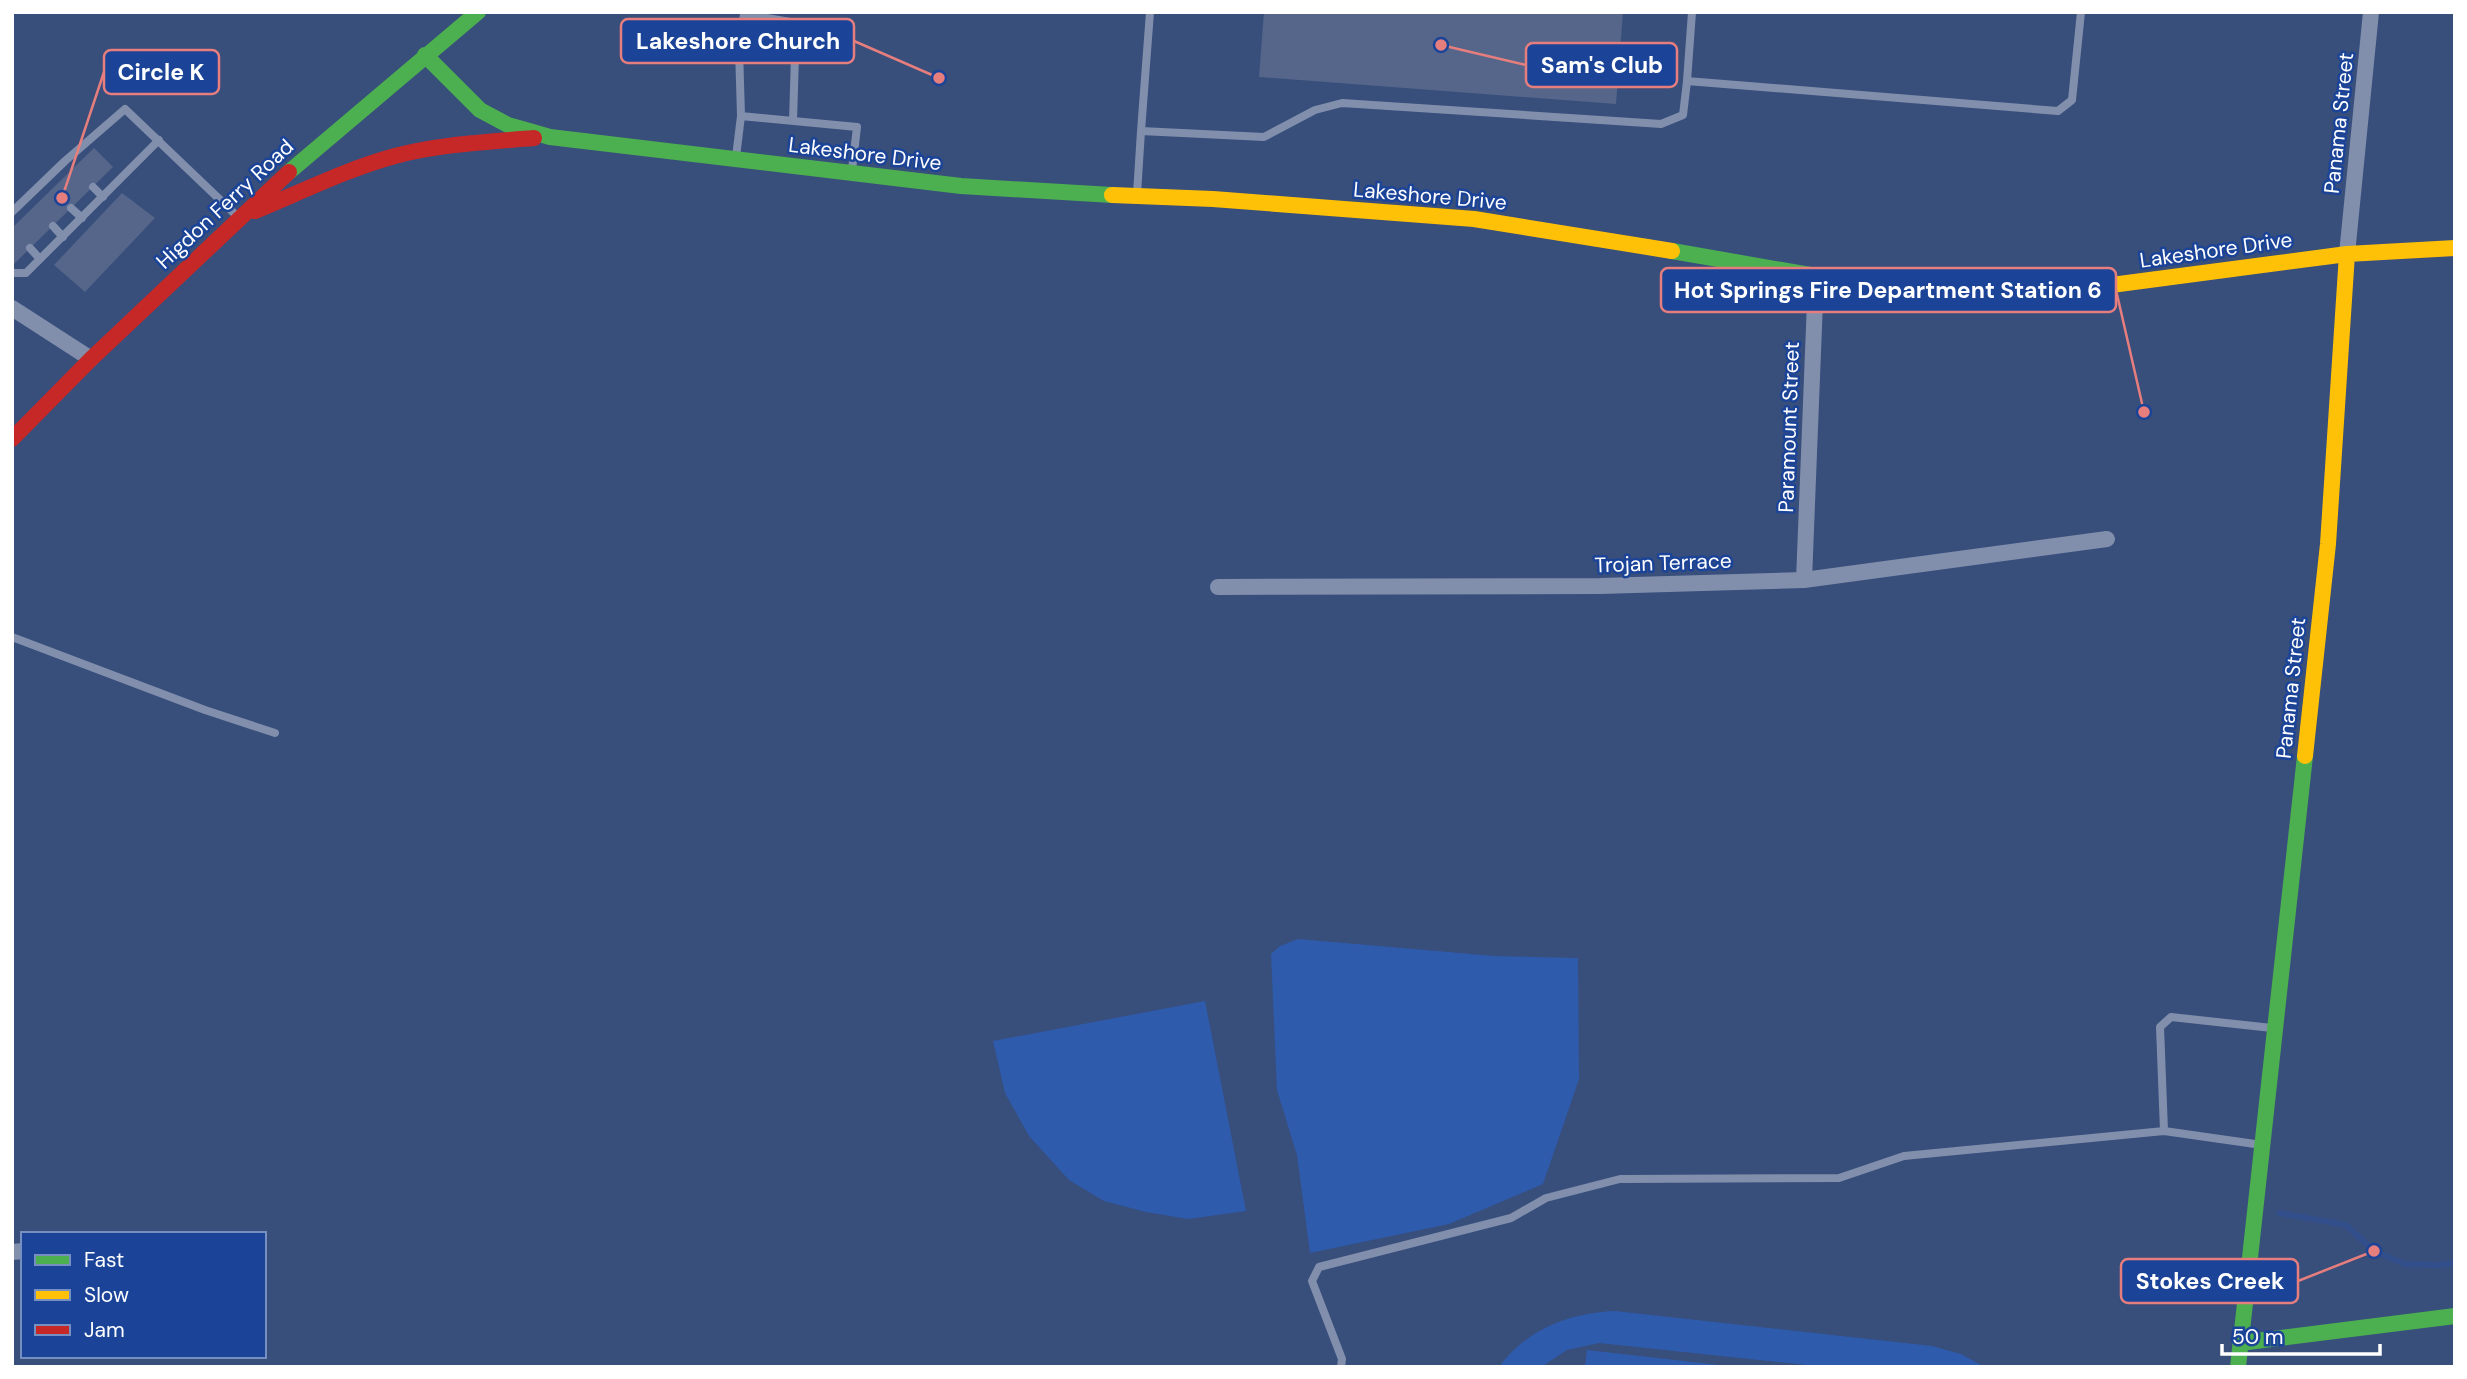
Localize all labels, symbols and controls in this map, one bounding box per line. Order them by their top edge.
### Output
callout: Lakeshore Church [621,19,854,63]
text: Lakeshore Church [636,26,840,56]
callout: Sam's Club [1526,43,1677,87]
callout: Circle K [104,50,219,94]
text: Sam's Club [1541,50,1663,80]
street label: Panama Street [2318,51,2360,195]
text: Circle K [118,57,204,87]
street label: Lakeshore Drive [787,131,943,177]
street label: Higdon Ferry Road [150,133,300,275]
street label: Lakeshore Drive [1352,175,1508,217]
street label: Lakeshore Drive [2138,225,2294,275]
callout: Hot Springs Fire Department Station 6 [1661,268,2116,312]
text: Hot Springs Fire Department Station 6 [1674,275,2102,305]
street label: Paramount Street [1772,341,1806,513]
street label: Trojan Terrace [1594,547,1732,579]
street label: Panama Street [2270,616,2312,760]
legend [21,1232,266,1358]
text: Fast [84,1246,124,1274]
callout: Stokes Creek [2121,1259,2298,1303]
text: Stokes Creek [2136,1266,2284,1296]
text: Slow [84,1281,129,1309]
scale bar [2222,1312,2380,1356]
text: Jam [84,1316,125,1344]
text: 50 m [2232,1323,2283,1351]

